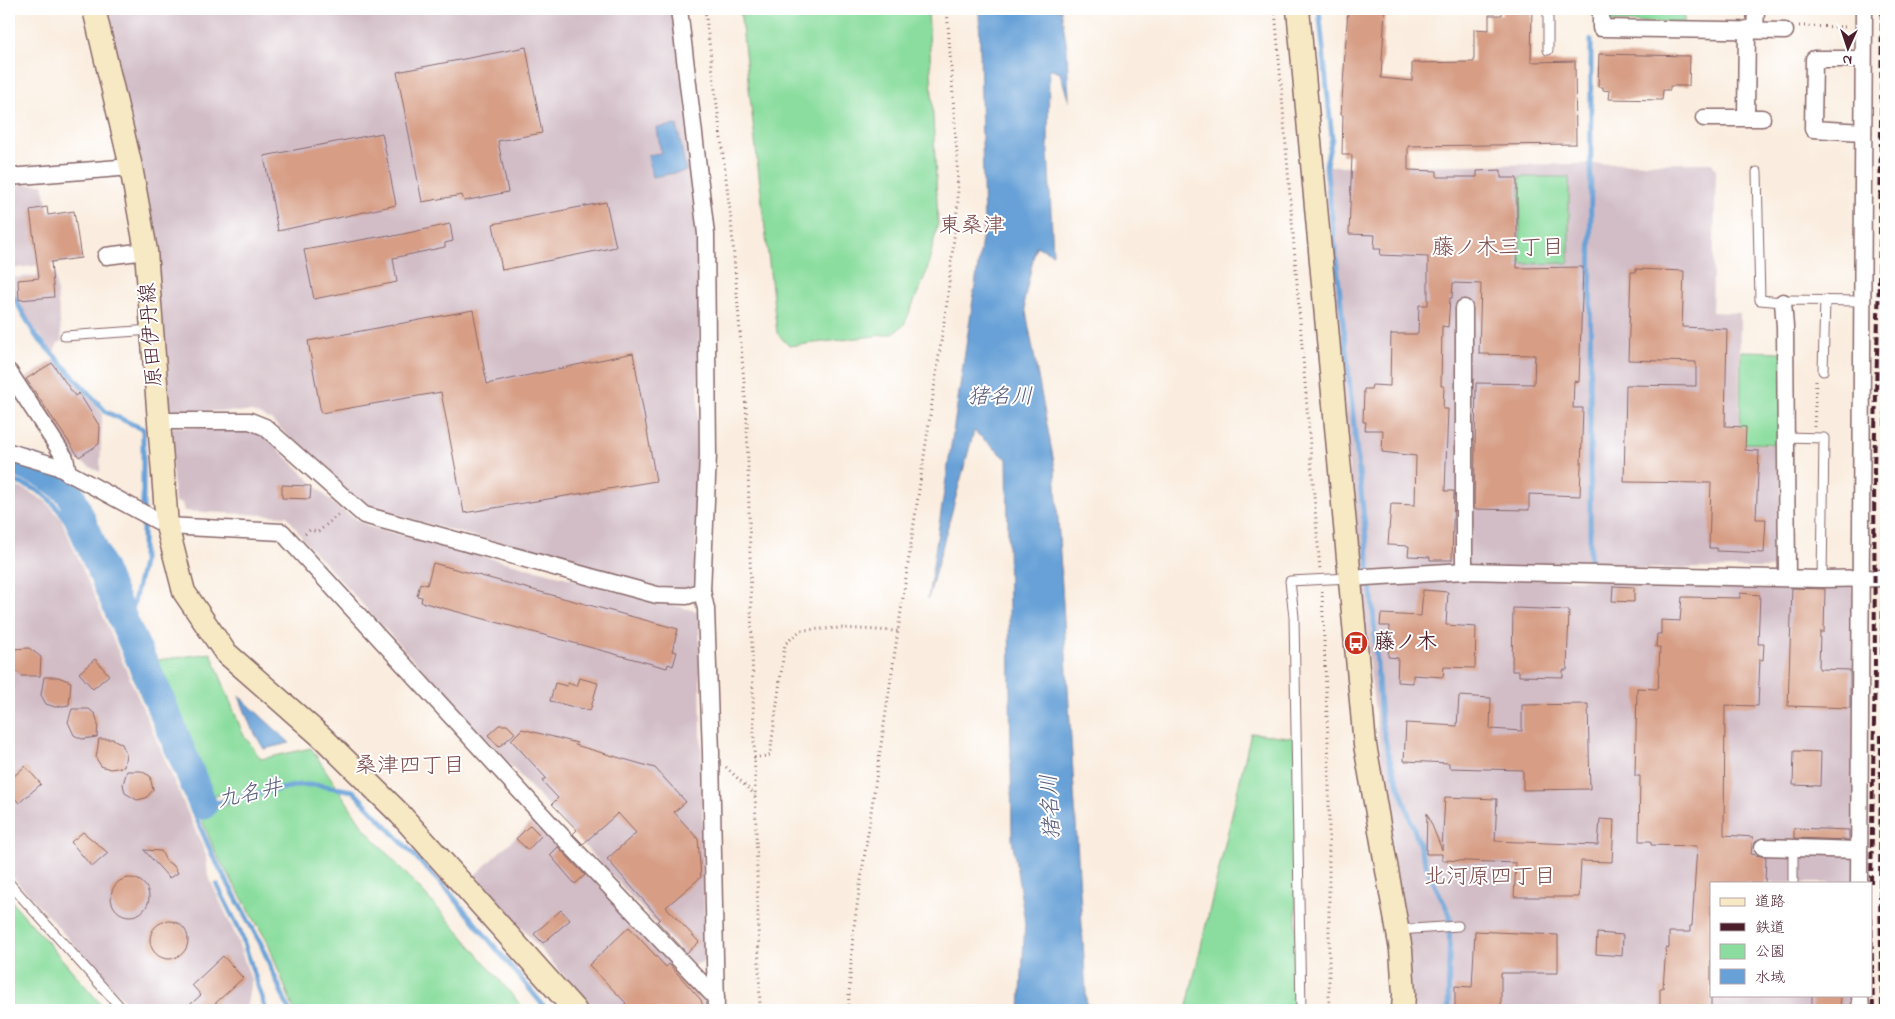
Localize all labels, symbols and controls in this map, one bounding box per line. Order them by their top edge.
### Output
north arrow [1822,22,1872,72]
text: N [1842,49,1853,70]
district label: 東桑津 [939,211,1005,243]
district label: 藤ノ木三丁目 [1432,233,1564,265]
street label: 原田伊丹線 [133,282,171,388]
water label: 猪名川 [967,382,1033,414]
place label: 藤ノ木 [1374,628,1437,658]
bus stop icon: 藤ノ木 [1343,630,1369,656]
district label: 桑津四丁目 [355,751,465,783]
water label: 九名井 [214,772,287,818]
water label: 猪名川 [1034,773,1070,841]
district label: 北河原四丁目 [1424,862,1556,894]
legend [1710,882,1872,996]
text: 道路 [1755,891,1785,913]
text: 鉄道 [1755,917,1785,939]
text: 公園 [1755,941,1785,963]
text: 水域 [1755,967,1785,989]

